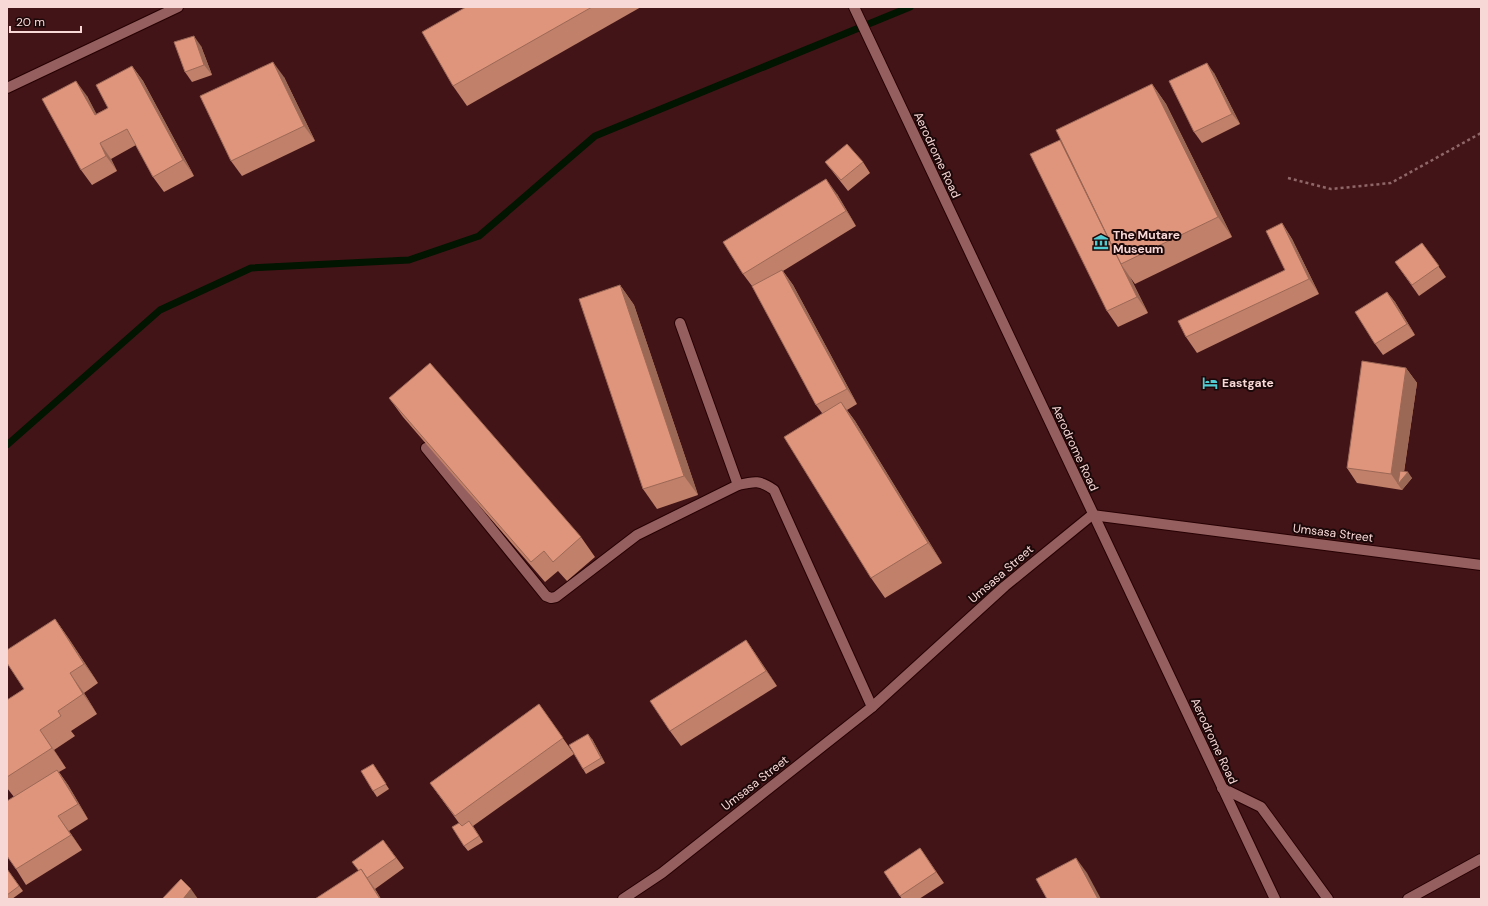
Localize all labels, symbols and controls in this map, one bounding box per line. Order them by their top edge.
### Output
scale bar [10,8,81,34]
text: 20 m [16,14,45,30]
street label: Aerodrome Road [910,109,964,201]
place label: The Mutare Museum [1113,227,1180,257]
museum icon: The Mutare Museum [1092,233,1110,251]
hotel icon: Eastgate [1201,374,1219,392]
place label: Eastgate [1222,375,1274,391]
street label: Aerodrome Road [1048,402,1102,494]
street label: Umsasa Street [1292,520,1374,546]
street label: Umsasa Street [965,541,1037,607]
street label: Aerodrome Road [1187,695,1241,787]
street label: Umsasa Street [718,752,792,814]

